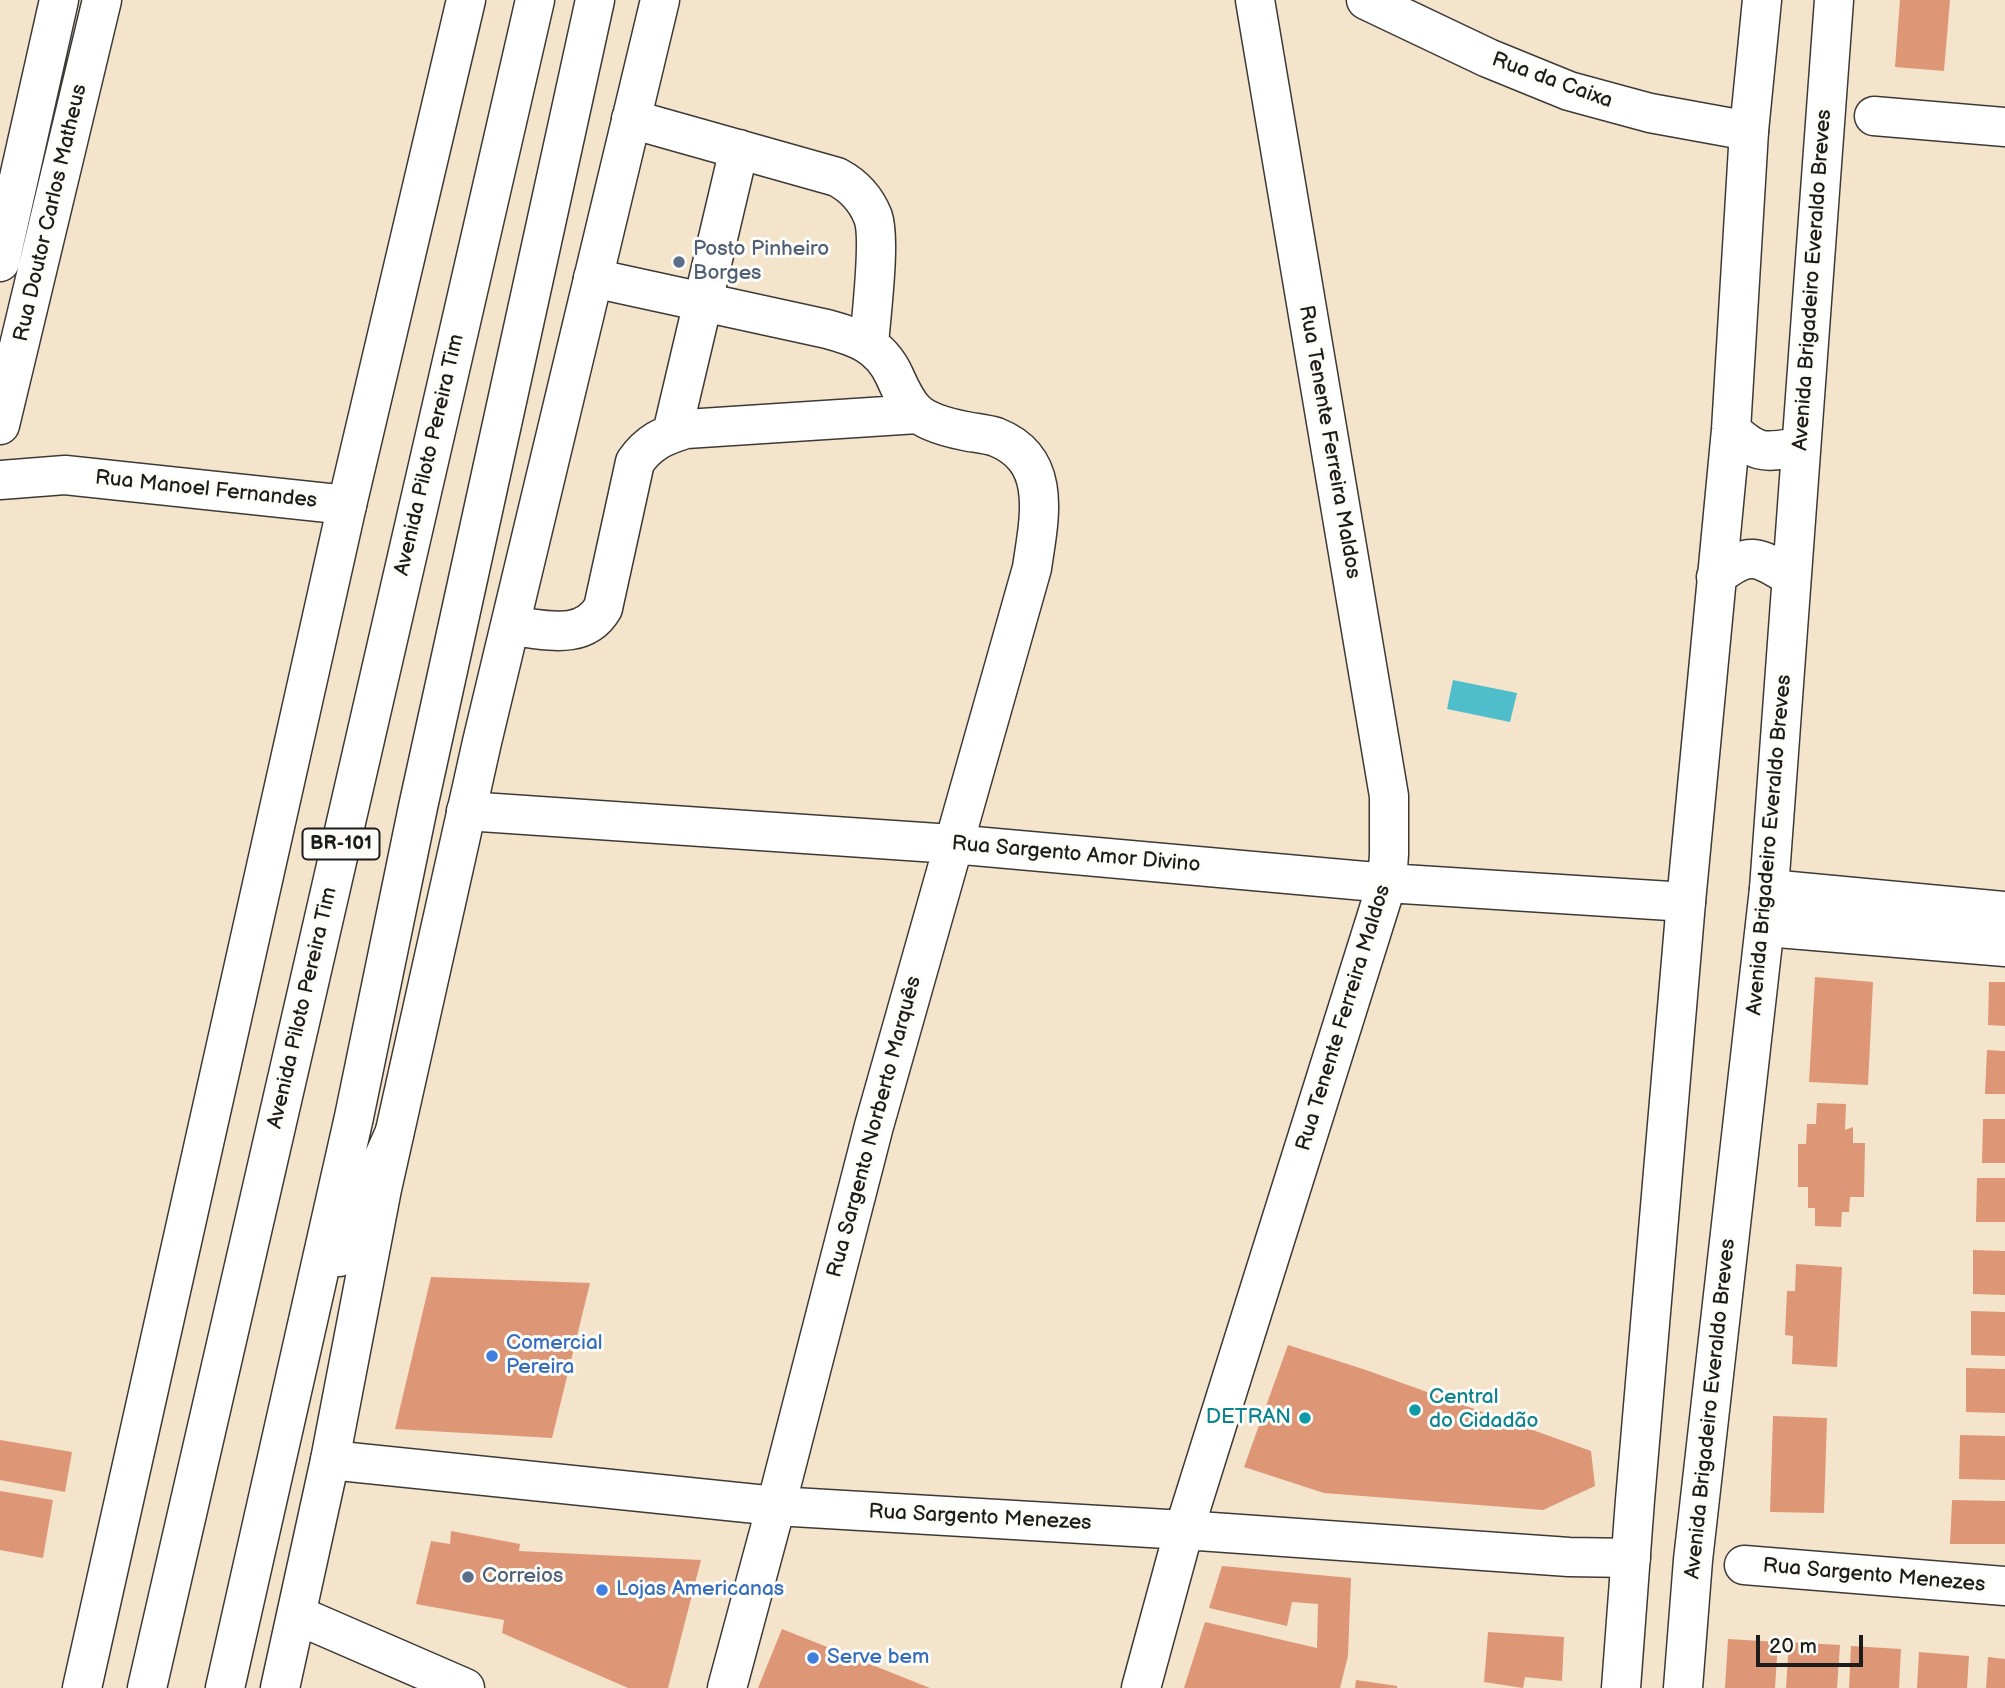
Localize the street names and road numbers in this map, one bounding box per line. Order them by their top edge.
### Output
street label: Rua da Caixa [1488,48,1616,114]
street label: Rua Doutor Carlos Matheus [9,82,93,344]
street label: Avenida Brigadeiro Everaldo Breves [1789,109,1837,451]
street label: Rua Tenente Ferreira Maldos [1293,303,1365,581]
street label: Avenida Piloto Pereira Tim [390,332,470,578]
street label: Rua Manoel Fernandes [94,466,318,514]
street label: Avenida Brigadeiro Everaldo Breves [1743,674,1797,1016]
road number: BR-101 [302,828,380,860]
street label: Rua Sargento Amor Divino [951,832,1201,878]
street label: Rua Tenente Ferreira Maldos [1291,882,1397,1154]
street label: Avenida Piloto Pereira Tim [263,885,343,1131]
street label: Rua Sargento Norberto Marquês [823,974,927,1280]
street label: Avenida Brigadeiro Everaldo Breves [1681,1238,1741,1580]
street label: Rua Sargento Menezes [868,1500,1092,1536]
street label: Rua Sargento Menezes [1762,1554,1986,1598]

